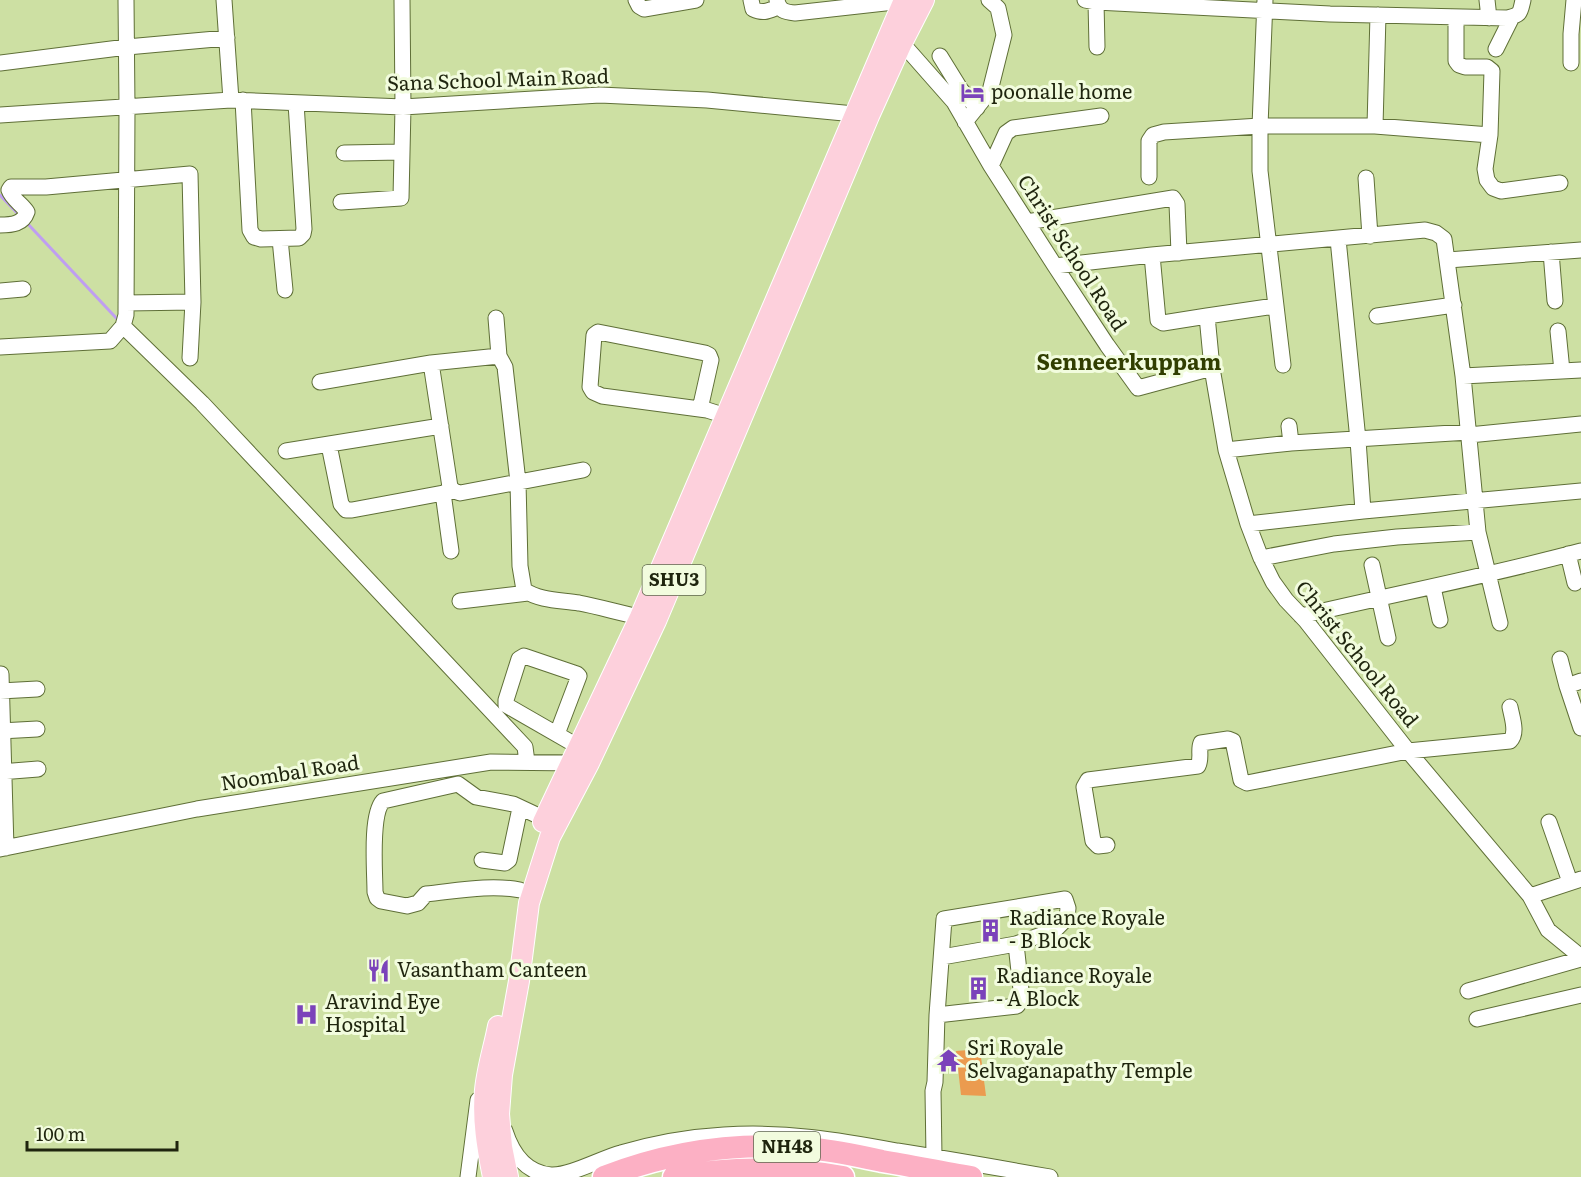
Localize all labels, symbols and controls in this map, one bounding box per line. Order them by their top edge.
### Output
street label: Sana School Main Road [386,59,609,97]
place label: poonalle home [991,75,1132,105]
hotel icon: poonalle home [960,79,986,105]
street label: Christ School Road [1012,168,1136,336]
district label: Senneerkuppam [1037,344,1222,377]
road number: SHU3 [642,565,706,595]
street label: Christ School Road [1290,573,1427,733]
street label: Noombal Road [218,745,361,797]
place label: Radiance Royale - B Block [1009,901,1165,954]
building icon: Radiance Royale - B Block [978,917,1004,943]
place label: Vasantham Canteen [397,953,587,983]
restaurant icon: Vasantham Canteen [366,957,392,983]
place label: Radiance Royale - A Block [996,959,1152,1012]
building icon: Radiance Royale - A Block [965,975,991,1001]
place label: Aravind Eye Hospital [325,985,440,1038]
hospital icon: Aravind Eye Hospital [294,1001,320,1027]
place label: Sri Royale Selvaganapathy Temple [967,1031,1193,1084]
temple icon: Sri Royale Selvaganapathy Temple [936,1047,962,1073]
scale bar [27,1114,177,1152]
text: 100 m [36,1120,85,1147]
road number: NH48 [754,1132,820,1162]

